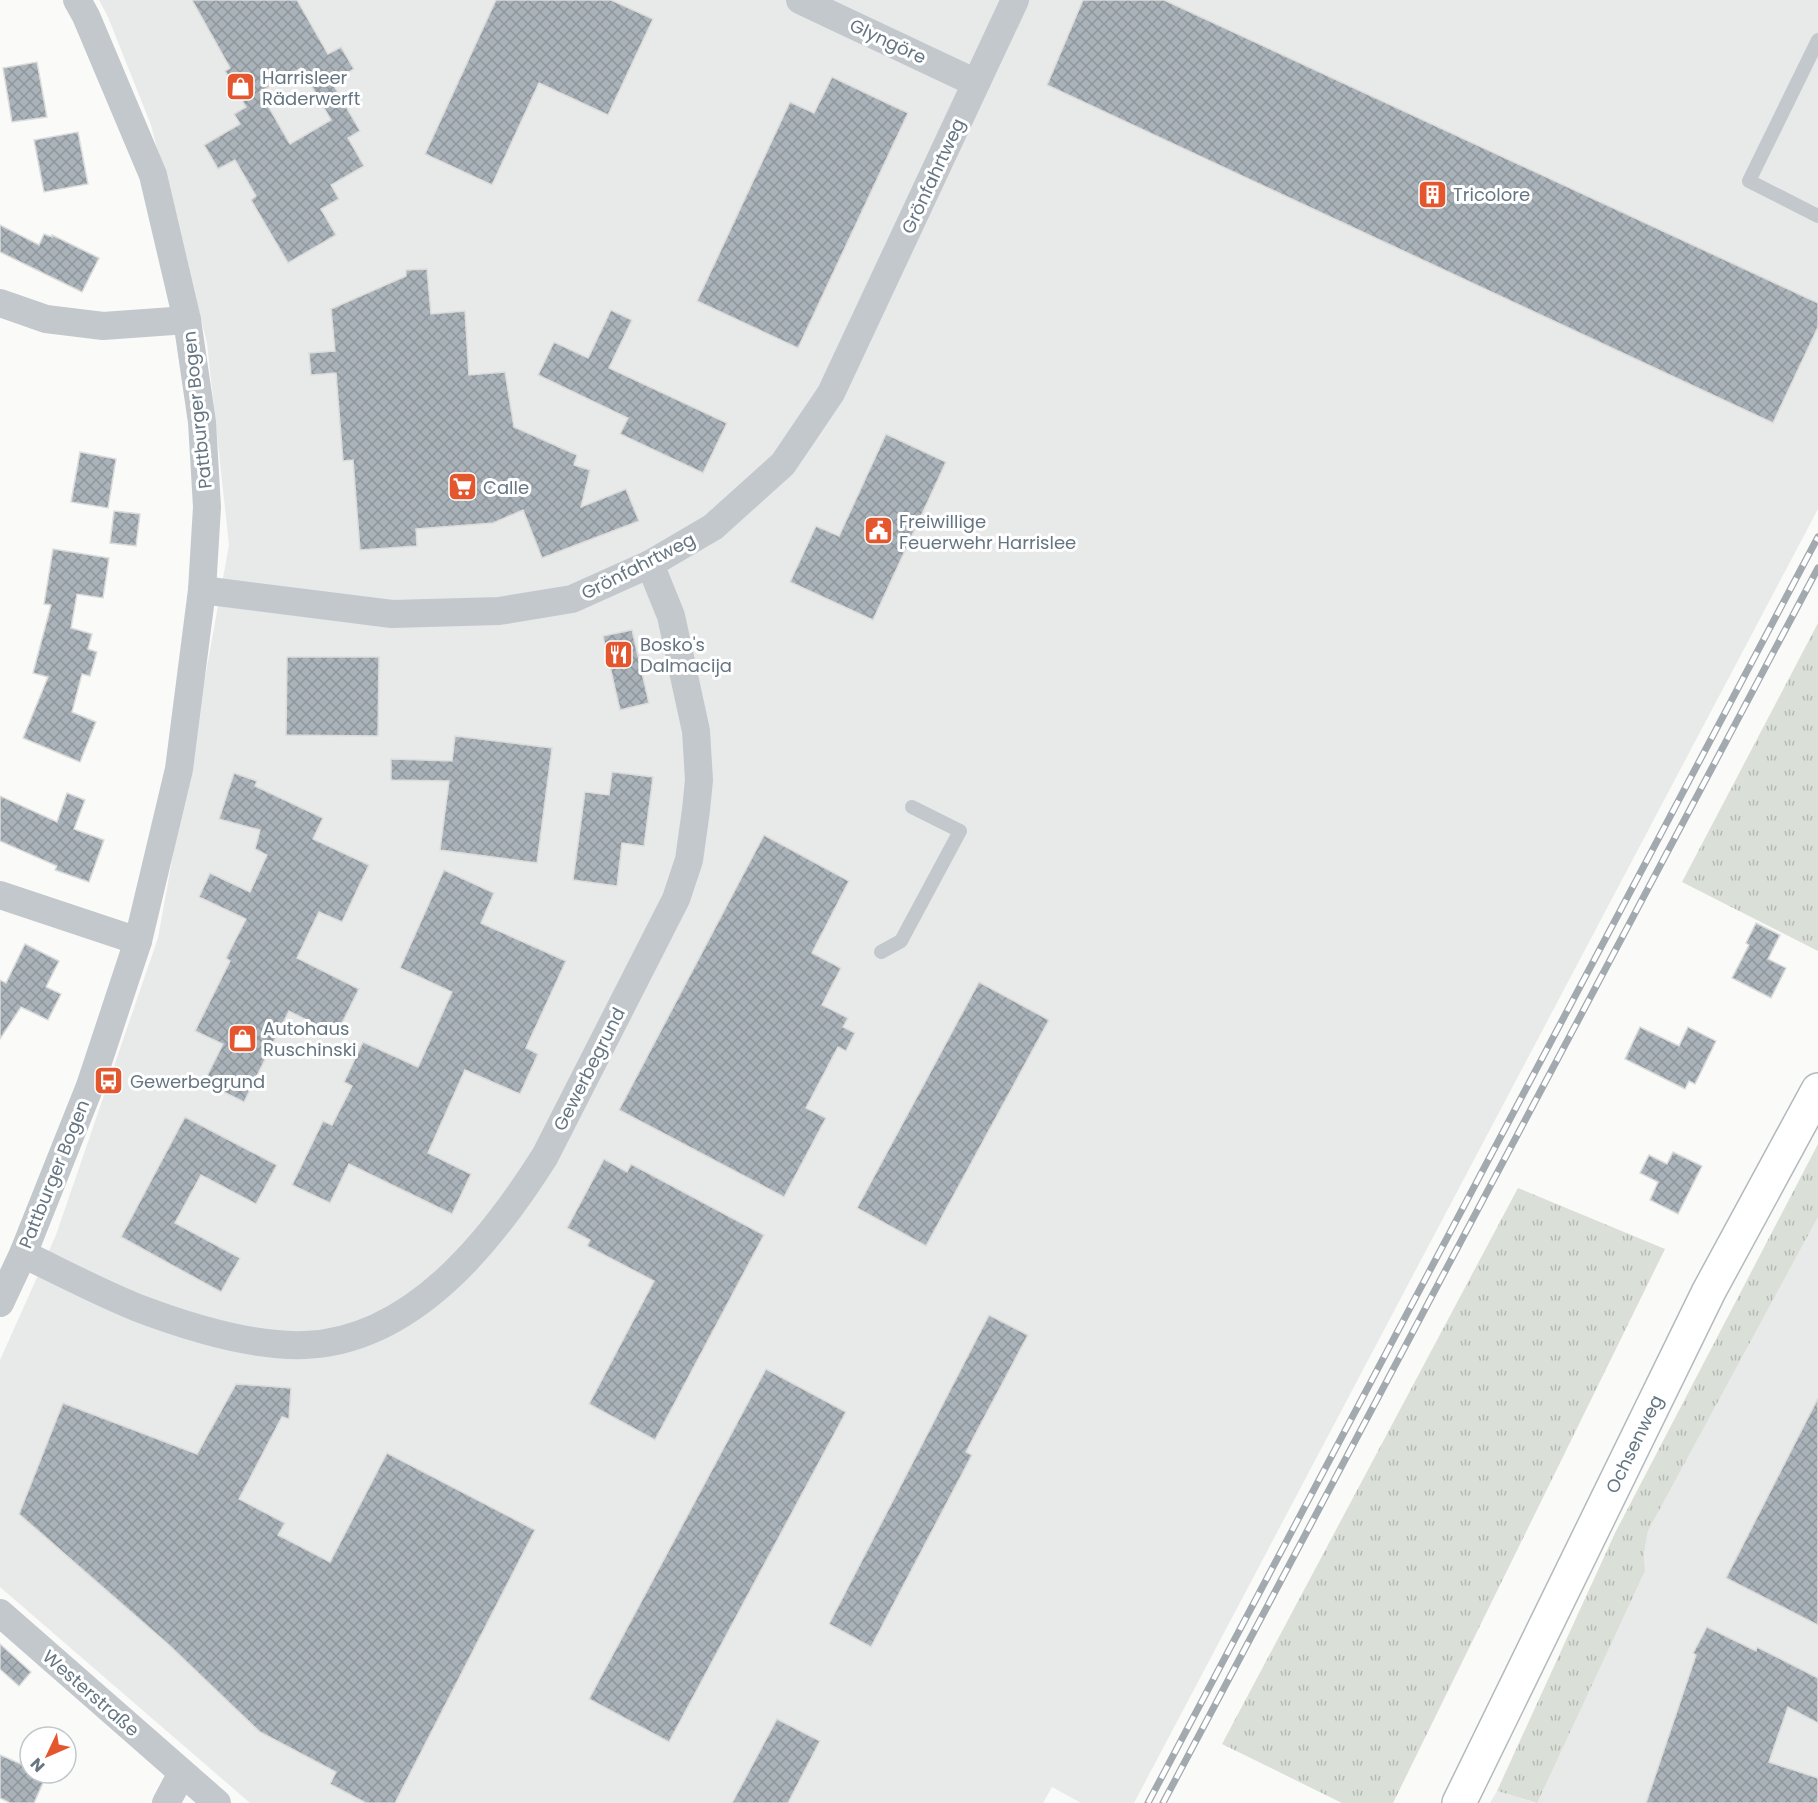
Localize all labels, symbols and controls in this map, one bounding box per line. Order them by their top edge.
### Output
street label: Glyngöre [846,12,930,70]
place label: Harrisleer Räderwerft [262,65,360,111]
shop icon: Harrisleer Räderwerft [225,71,257,103]
street label: Grönfahrtweg [895,114,971,238]
building icon: Tricolore [1416,178,1448,210]
place label: Tricolore [1453,182,1530,207]
street label: Pattburger Bogen [176,330,218,490]
supermarket icon: Calle [446,471,478,503]
place label: Calle [483,475,529,500]
place label: Freiwillige Feuerwehr Harrislee [899,509,1076,555]
public building icon: Freiwillige Feuerwehr Harrislee [862,515,894,547]
street label: Grönfahrtweg [577,527,699,605]
place label: Bosko's Dalmacija [640,632,732,678]
restaurant icon: Bosko's Dalmacija [603,638,635,670]
street label: Gewerbegrund [547,1003,631,1135]
place label: Autohaus Ruschinski [263,1016,356,1062]
shop icon: Autohaus Ruschinski [226,1022,258,1054]
bus stop icon: Gewerbegrund [93,1065,125,1097]
place label: Gewerbegrund [130,1069,265,1094]
street label: Pattburger Bogen [13,1096,95,1252]
street label: Ochsenweg [1599,1391,1669,1497]
street label: Westerstraße [37,1644,145,1742]
north arrow [18,1725,78,1785]
text: N [25,1753,50,1777]

